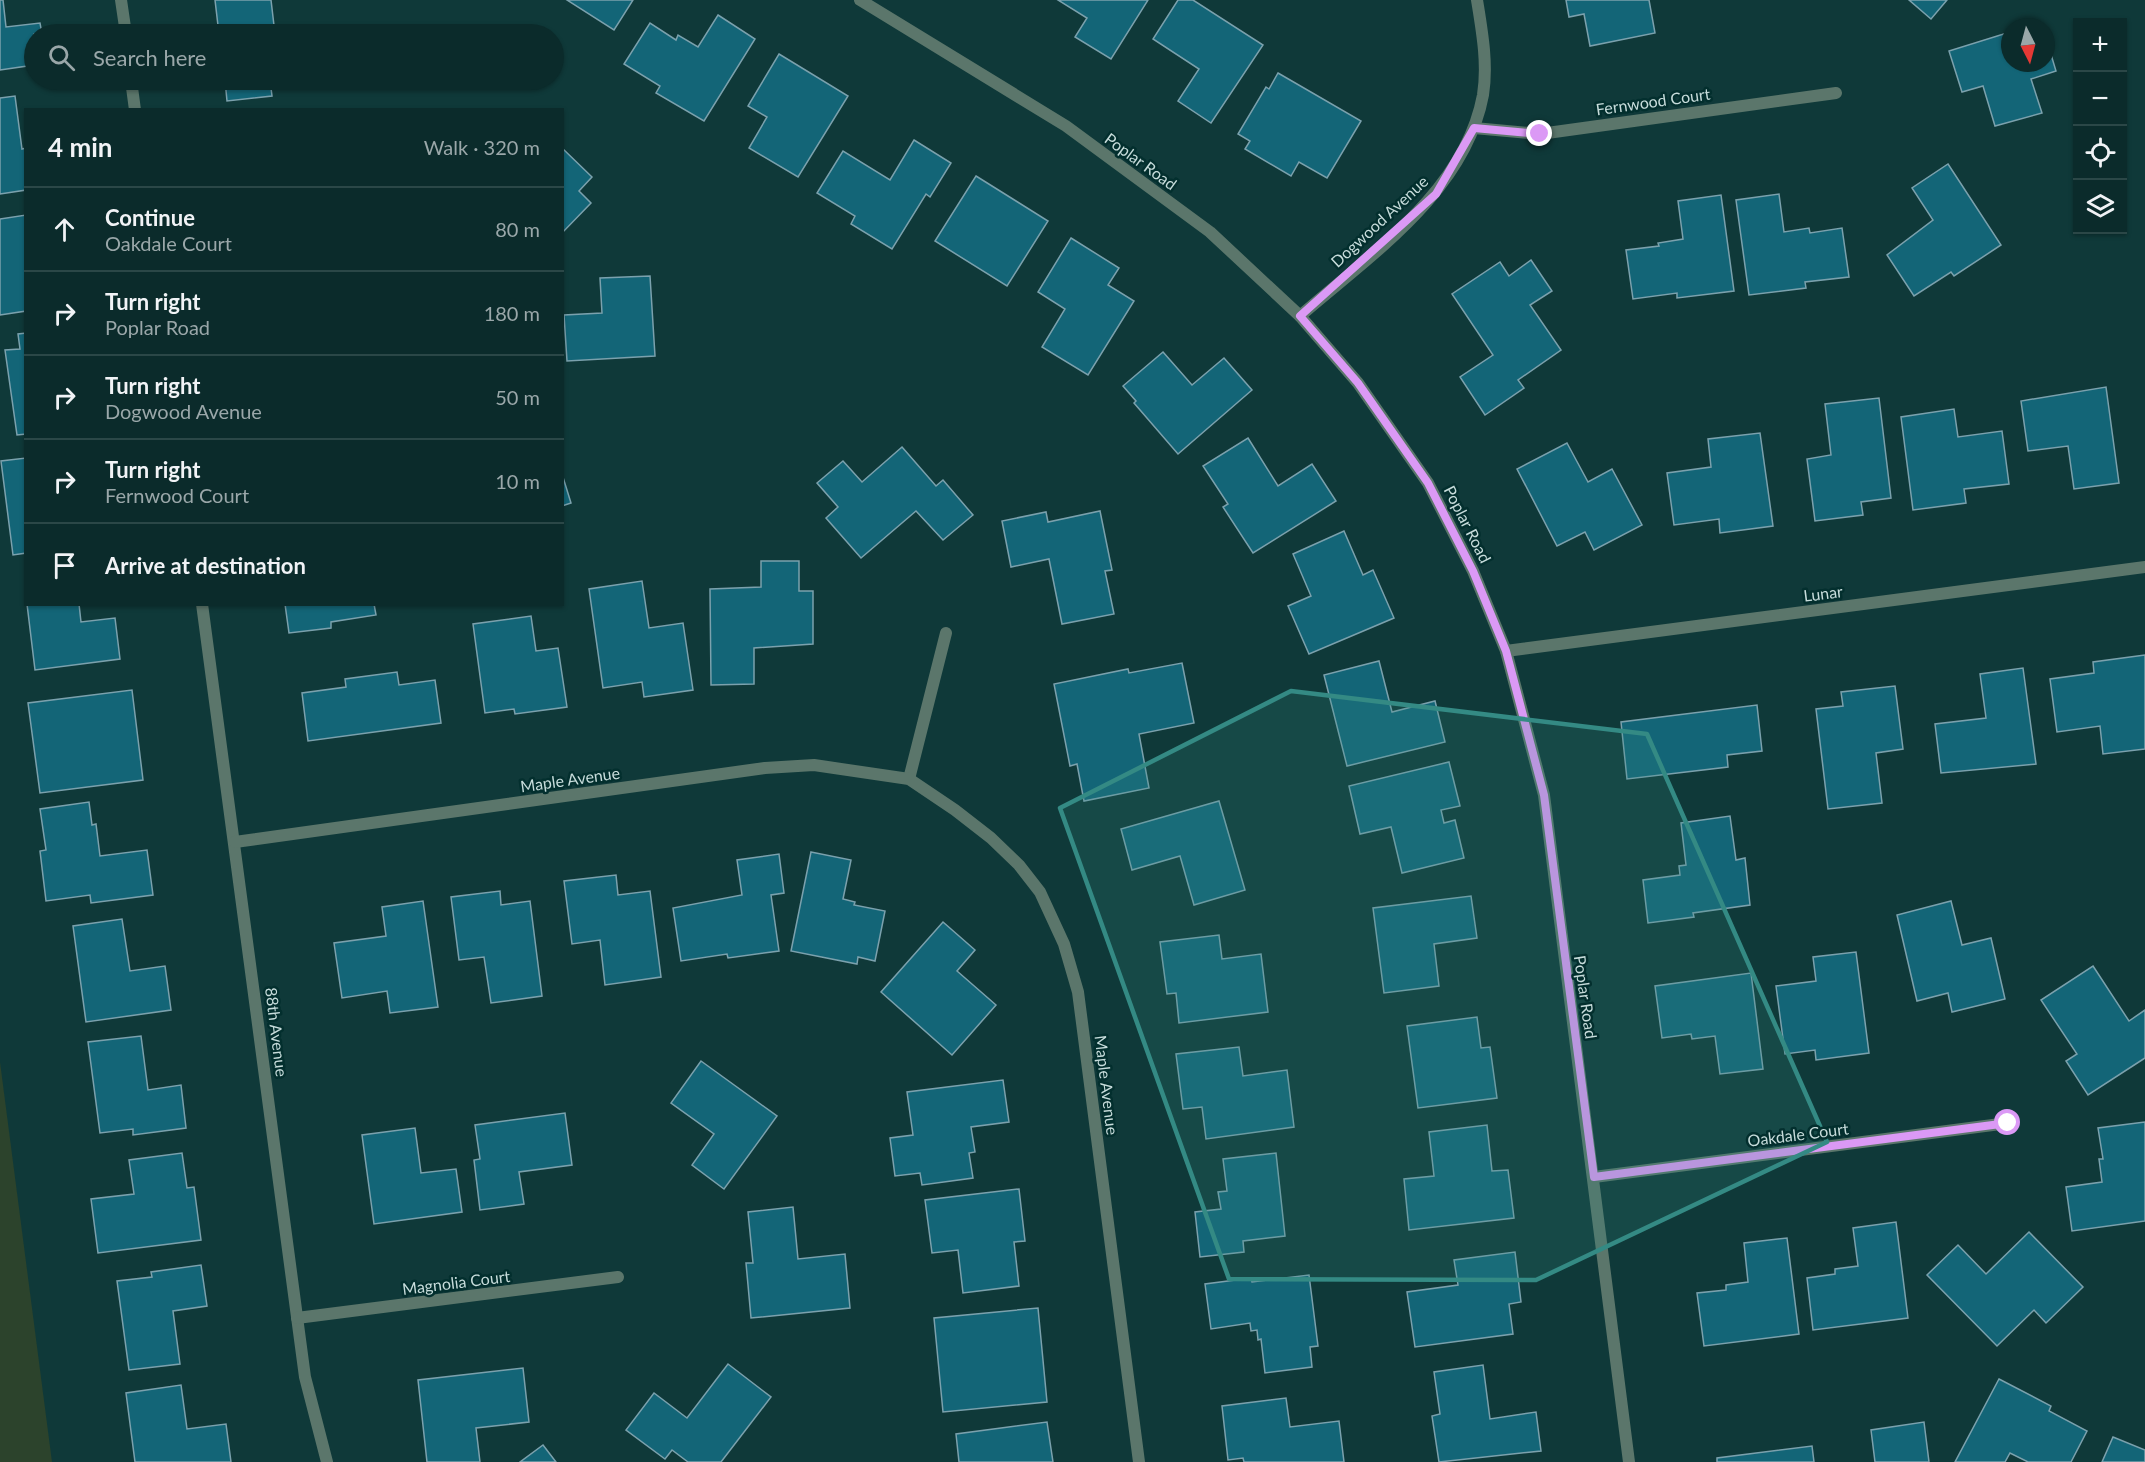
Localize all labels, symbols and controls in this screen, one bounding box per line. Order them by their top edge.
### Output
north arrow [2001,18,2055,72]
map controls [2073,18,2127,234]
button: + [2073,18,2127,72]
search box [24,24,564,90]
icon: search [45,41,78,74]
text: Search here [93,44,206,71]
button: − [2073,72,2127,126]
street label: Fernwood Court [1595,84,1712,118]
route end [1526,120,1552,146]
button: locate [2073,126,2127,180]
street label: Poplar Road [1101,129,1181,193]
text: 4 min [48,131,112,163]
text: Walk · 320 m [424,135,540,159]
street label: Dogwood Avenue [1327,171,1431,271]
button: layers [2073,180,2127,234]
text: Continue [105,204,195,231]
icon: ahead [48,213,81,246]
text: 80 m [495,217,540,241]
text: Oakdale Court [105,231,232,255]
text: Turn right [105,288,200,315]
icon: right [48,297,81,330]
text: 180 m [484,301,540,325]
text: Poplar Road [105,315,210,339]
text: Turn right [105,372,200,399]
icon: right [48,381,81,414]
text: 50 m [495,385,540,409]
text: Dogwood Avenue [105,399,262,423]
text: Turn right [105,456,200,483]
icon: right [48,465,81,498]
text: 10 m [495,469,540,493]
street label: Poplar Road [1440,482,1496,566]
text: Fernwood Court [105,483,249,507]
icon: arrive [48,549,81,582]
text: Arrive at destination [105,552,306,579]
street label: Lunar [1802,581,1844,605]
street label: Maple Avenue [519,763,621,795]
street label: Poplar Road [1571,954,1601,1040]
street label: 88th Avenue [262,986,292,1078]
street label: Maple Avenue [1091,1034,1123,1136]
route start [1994,1109,2020,1135]
street label: Oakdale Court [1746,1118,1850,1150]
street label: Magnolia Court [401,1266,511,1298]

